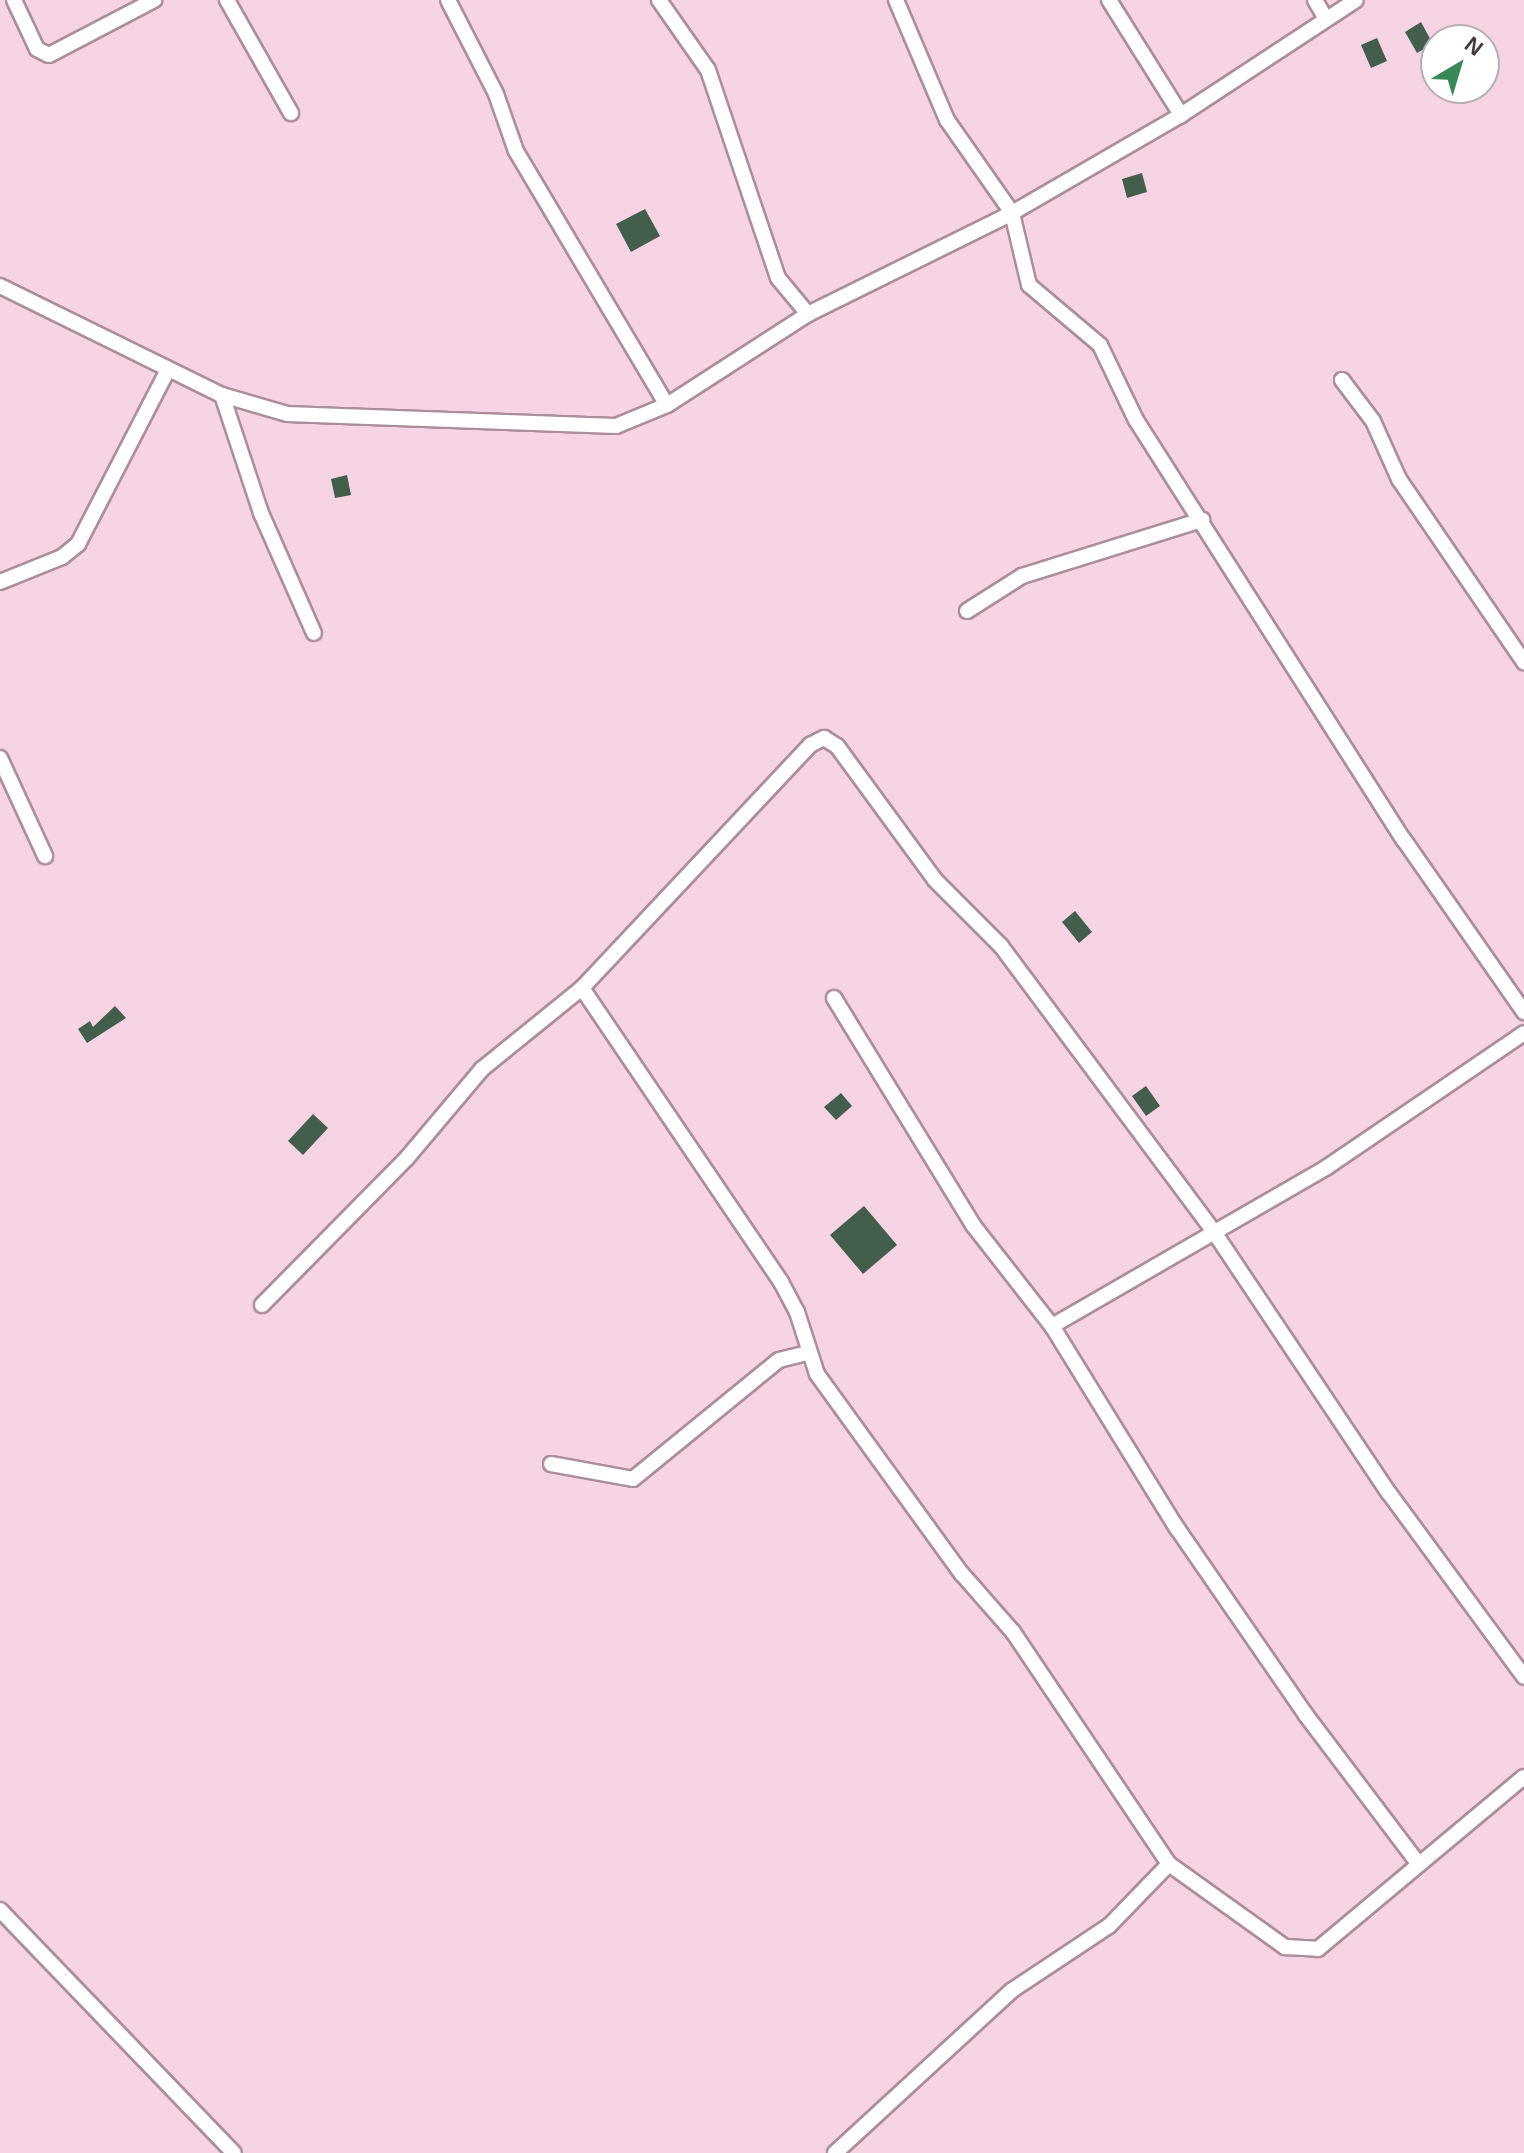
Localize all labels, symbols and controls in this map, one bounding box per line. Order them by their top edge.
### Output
north arrow [1420,24,1500,104]
text: N [1460,32,1488,61]

